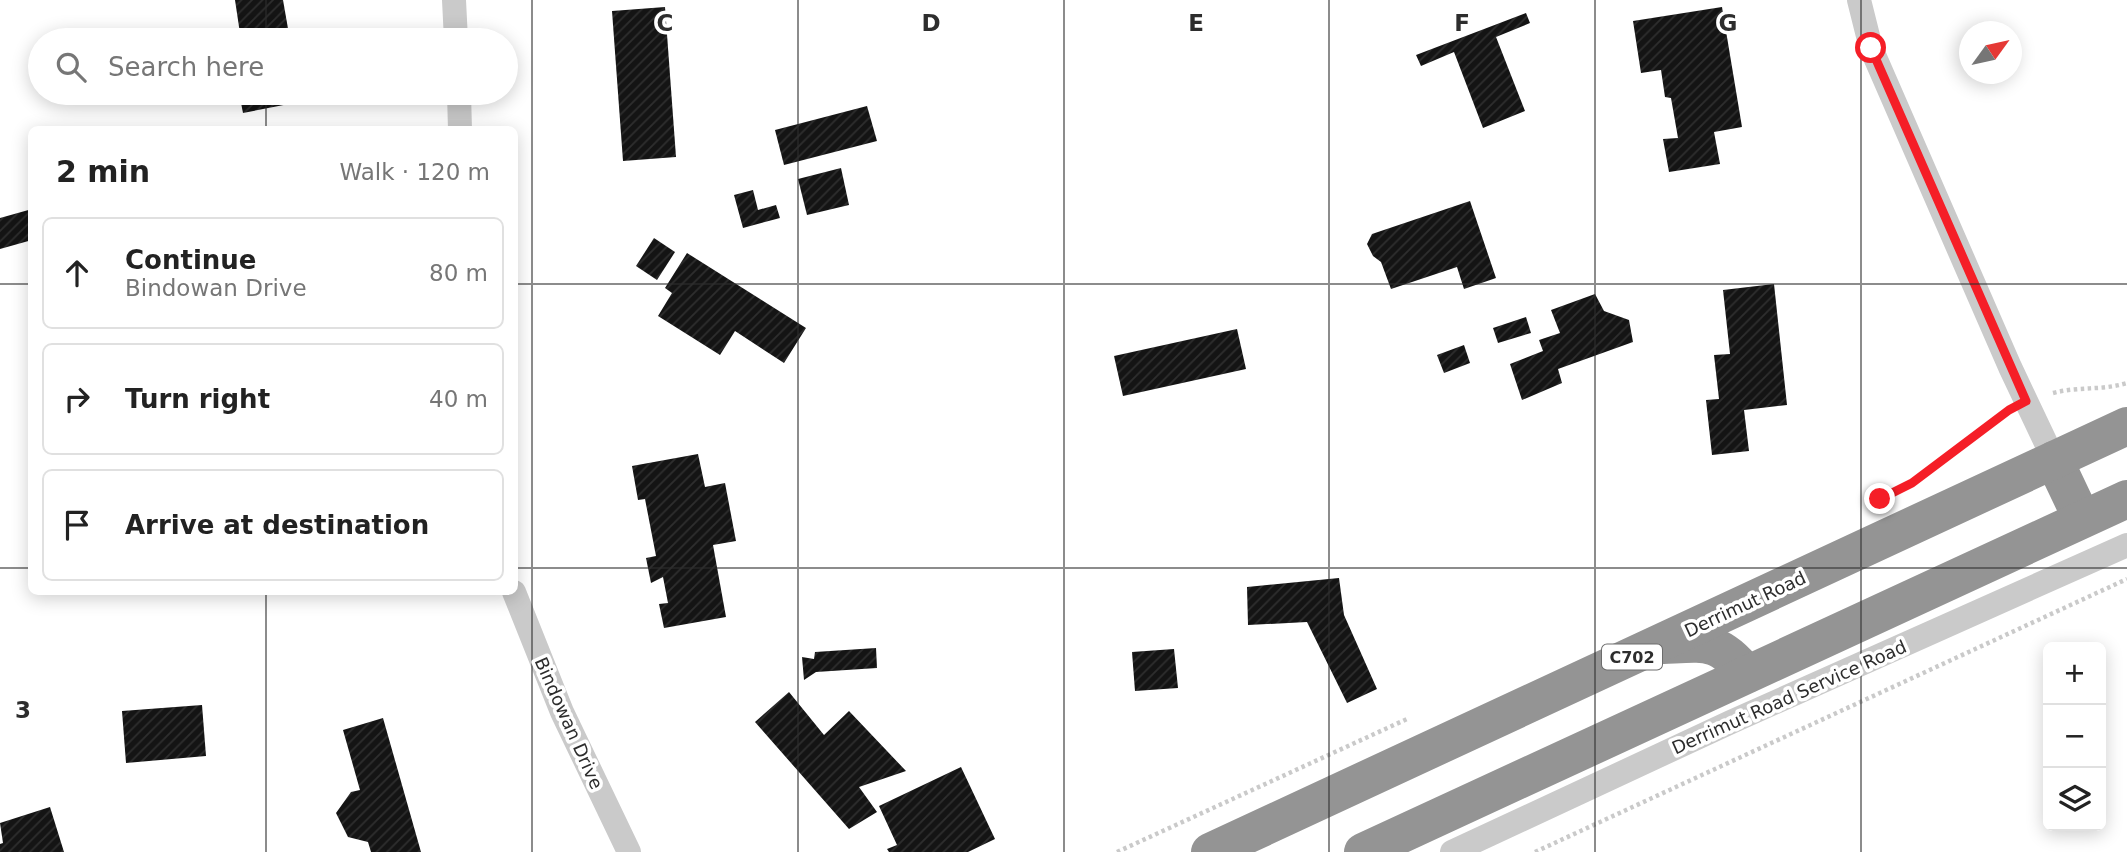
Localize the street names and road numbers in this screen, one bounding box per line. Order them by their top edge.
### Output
street label: Derrimut Road [1681,567,1809,641]
street label: Derrimut Road Service Road [1669,636,1909,758]
road number: C702 [1602,644,1662,670]
street label: Bindowan Drive [531,654,607,792]

